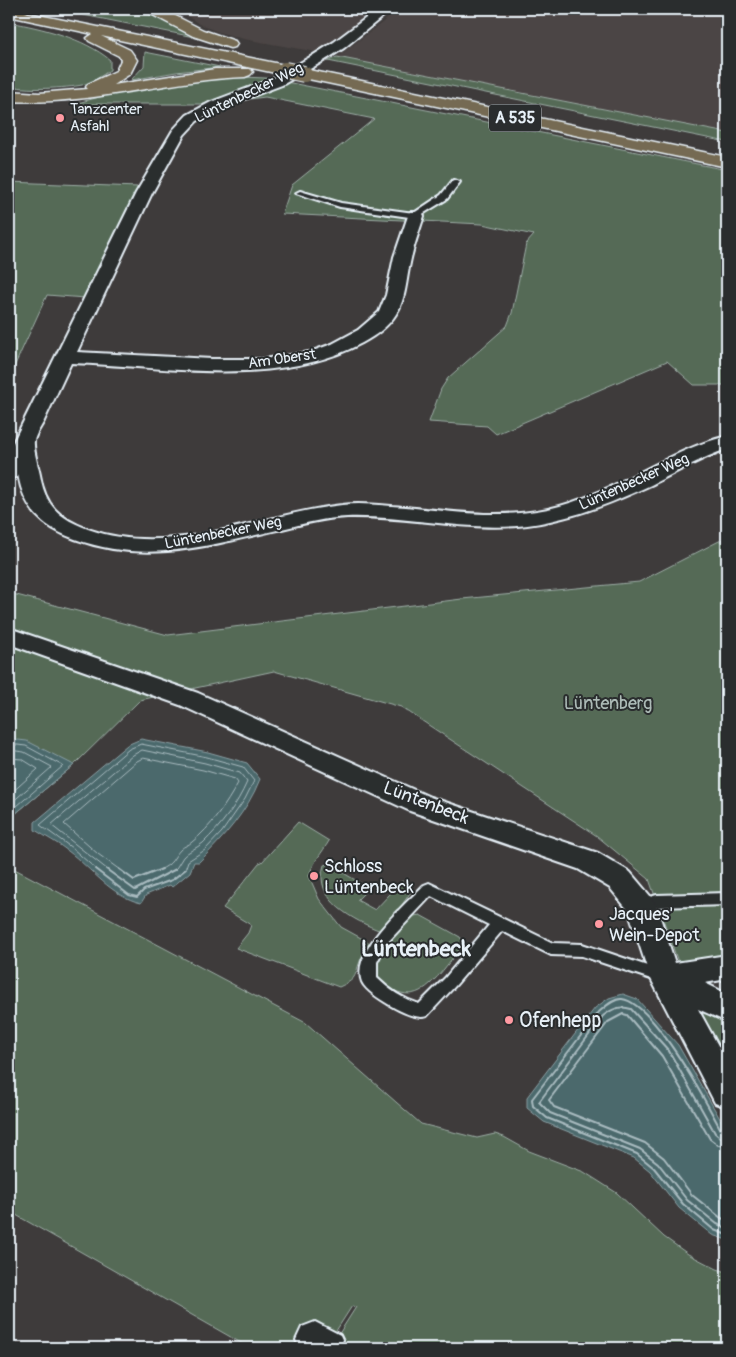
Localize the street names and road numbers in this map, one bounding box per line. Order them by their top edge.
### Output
street label: Lüntenbecker Weg [192,58,306,128]
road number: A 535 [489,105,541,132]
street label: Am Oberst [247,345,318,373]
street label: Lüntenbecker Weg [576,449,692,515]
street label: Lüntenbecker Weg [163,512,283,554]
street label: Lüntenbeck [380,776,472,830]

